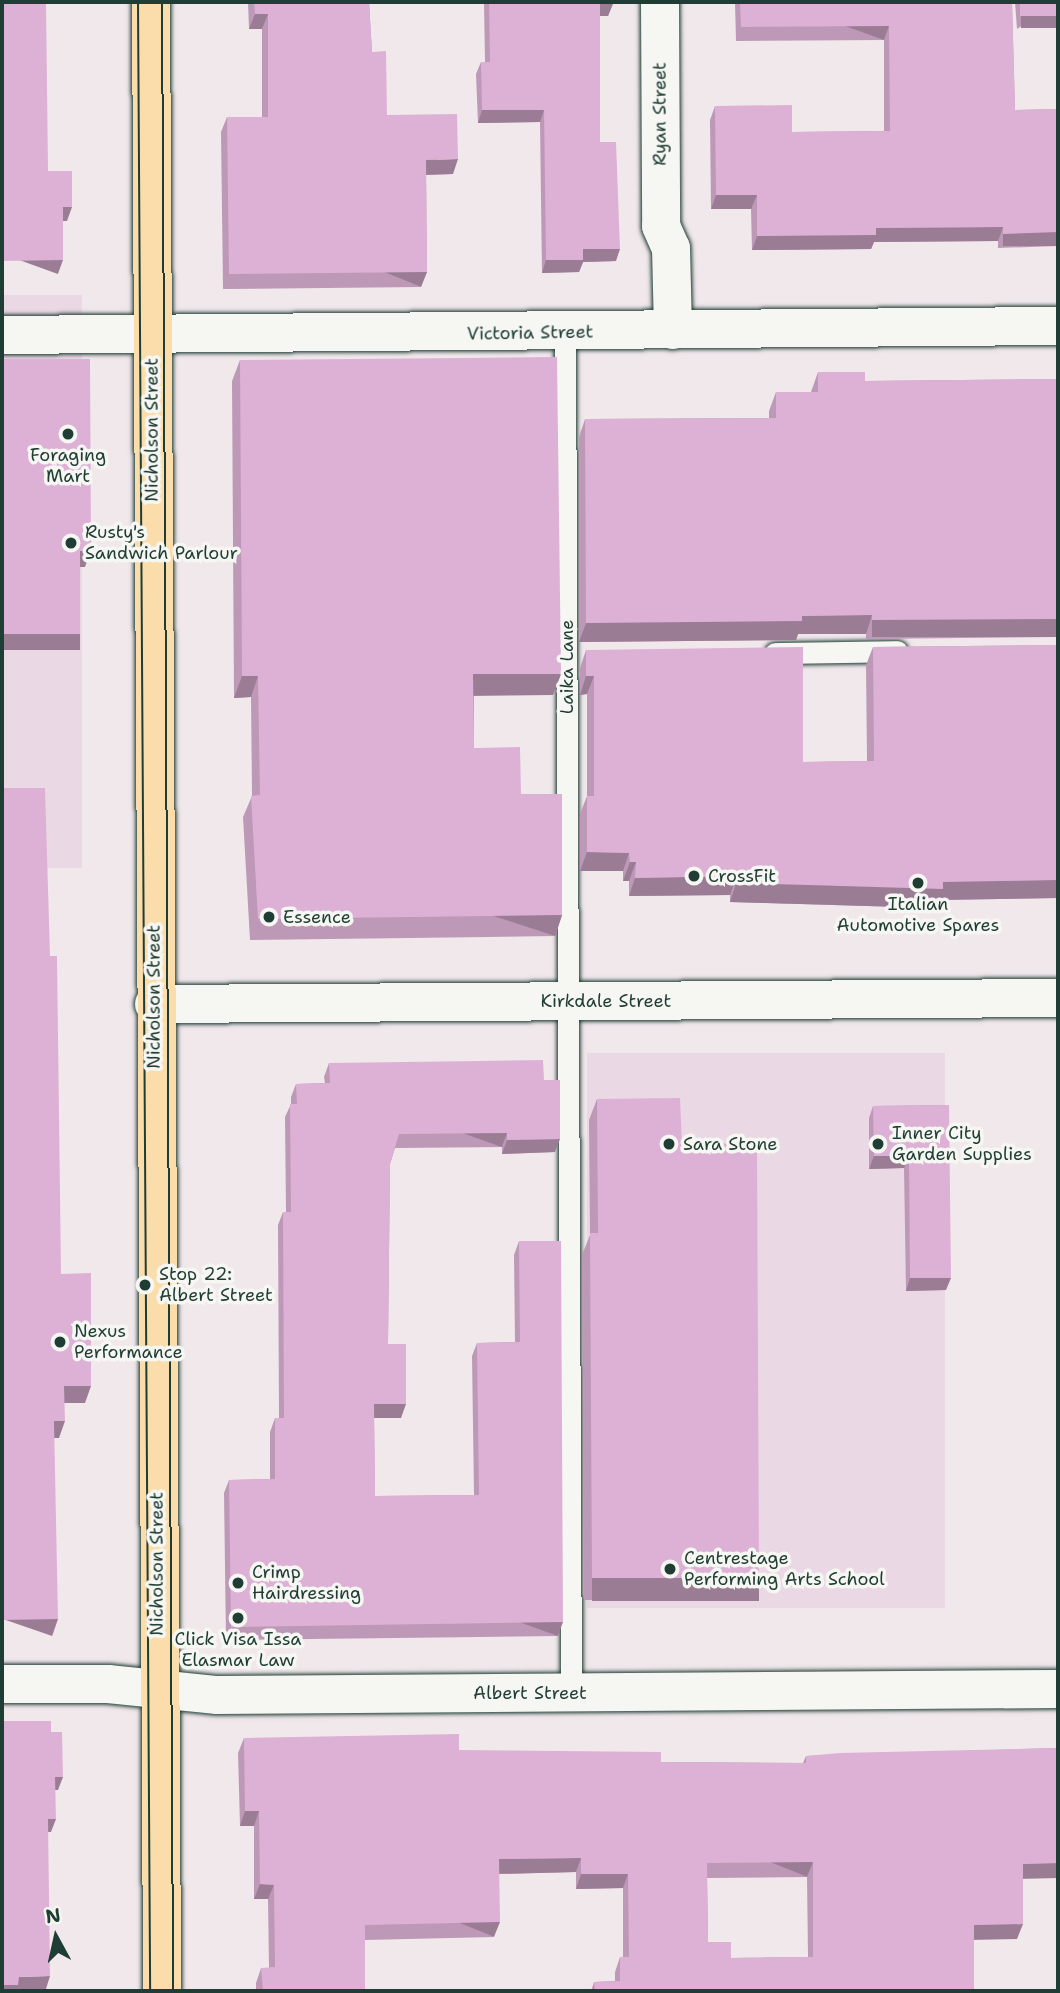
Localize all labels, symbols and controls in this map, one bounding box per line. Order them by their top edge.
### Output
street label: Ryan Street [649,62,671,166]
street label: Victoria Street [467,321,593,345]
street label: Nicholson Street [141,358,163,502]
marker: Foraging Mart [60,426,76,442]
place label: Foraging Mart [30,445,106,488]
place label: Rusty's Sandwich Parlour [85,522,238,564]
marker: Rusty's Sandwich Parlour [63,535,79,551]
street label: Laika Lane [556,620,578,714]
place label: CrossFit [708,865,776,887]
marker: CrossFit [686,868,702,884]
marker: Italian Automotive Spares [910,875,926,891]
place label: Italian Automotive Spares [837,894,999,936]
place label: Essence [283,906,351,928]
marker: Essence [261,909,277,925]
street label: Nicholson Street [143,925,165,1069]
street label: Kirkdale Street [541,990,671,1012]
place label: Inner City Garden Supplies [892,1123,1032,1166]
place label: Sara Stone [683,1133,778,1155]
marker: Sara Stone [661,1136,677,1152]
marker: Inner City Garden Supplies [870,1136,886,1152]
place label: Stop 22: Albert Street [159,1264,273,1306]
marker: Stop 22: Albert Street [137,1277,153,1293]
place label: Nexus Performance [74,1321,183,1364]
marker: Nexus Performance [52,1334,68,1350]
street label: Nicholson Street [146,1492,168,1636]
place label: Centrestage Performing Arts School [684,1548,885,1590]
marker: Centrestage Performing Arts School [662,1561,678,1577]
place label: Crimp Hairdressing [252,1562,361,1604]
marker: Crimp Hairdressing [230,1575,246,1591]
marker: Click Visa Issa Elasmar Law [230,1610,246,1626]
place label: Click Visa Issa Elasmar Law [174,1629,302,1672]
street label: Albert Street [473,1682,587,1704]
north arrow [21,1902,91,1972]
text: N [44,1902,62,1929]

